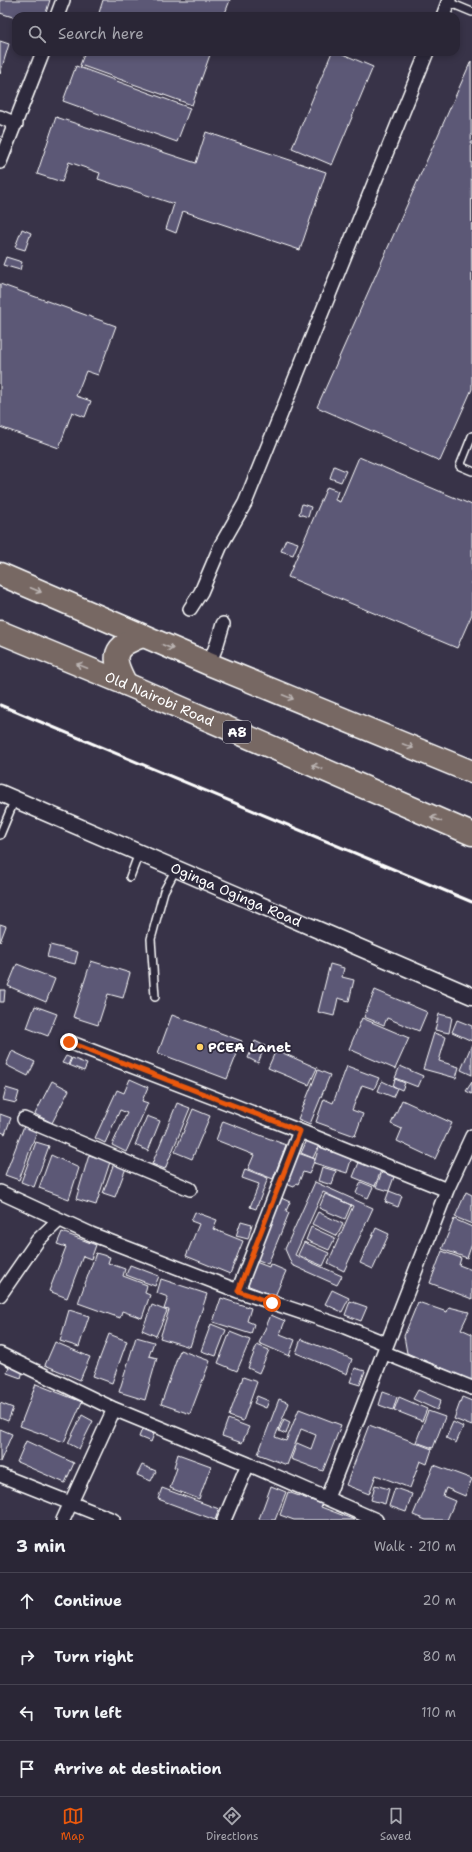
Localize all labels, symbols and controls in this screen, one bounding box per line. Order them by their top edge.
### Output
search box [12,12,460,56]
icon: search [26,23,48,45]
text: Search here [58,24,144,44]
one-way arrow [29,586,41,594]
one-way arrow [162,643,174,651]
one-way arrow [76,661,88,669]
street label: Old Nairobi Road [102,667,217,730]
one-way arrow [282,693,294,701]
road number: A8 [223,721,251,743]
one-way arrow [402,743,414,750]
one-way arrow [311,763,323,770]
one-way arrow [431,815,443,822]
street label: Oginga Oginga Road [168,858,304,931]
route end [60,1033,78,1051]
place label: PCEA Lanet [208,1038,291,1056]
marker: PCEA Lanet [195,1042,205,1052]
route start [263,1294,281,1312]
text: 3 min [16,1535,66,1557]
text: Walk · 210 m [374,1538,456,1555]
icon: ahead [16,1590,38,1612]
text: Continue [54,1591,122,1611]
text: 20 m [423,1592,456,1609]
icon: right [16,1646,38,1668]
text: Turn right [54,1647,134,1667]
text: 80 m [422,1648,456,1665]
icon: left [16,1702,38,1724]
text: Turn left [54,1703,122,1723]
text: 110 m [421,1704,456,1721]
icon: arrive [16,1758,38,1780]
text: Arrive at destination [54,1759,222,1779]
tab: Map [61,1805,84,1844]
tab: Directions [206,1805,258,1844]
tab: Saved [380,1805,411,1844]

